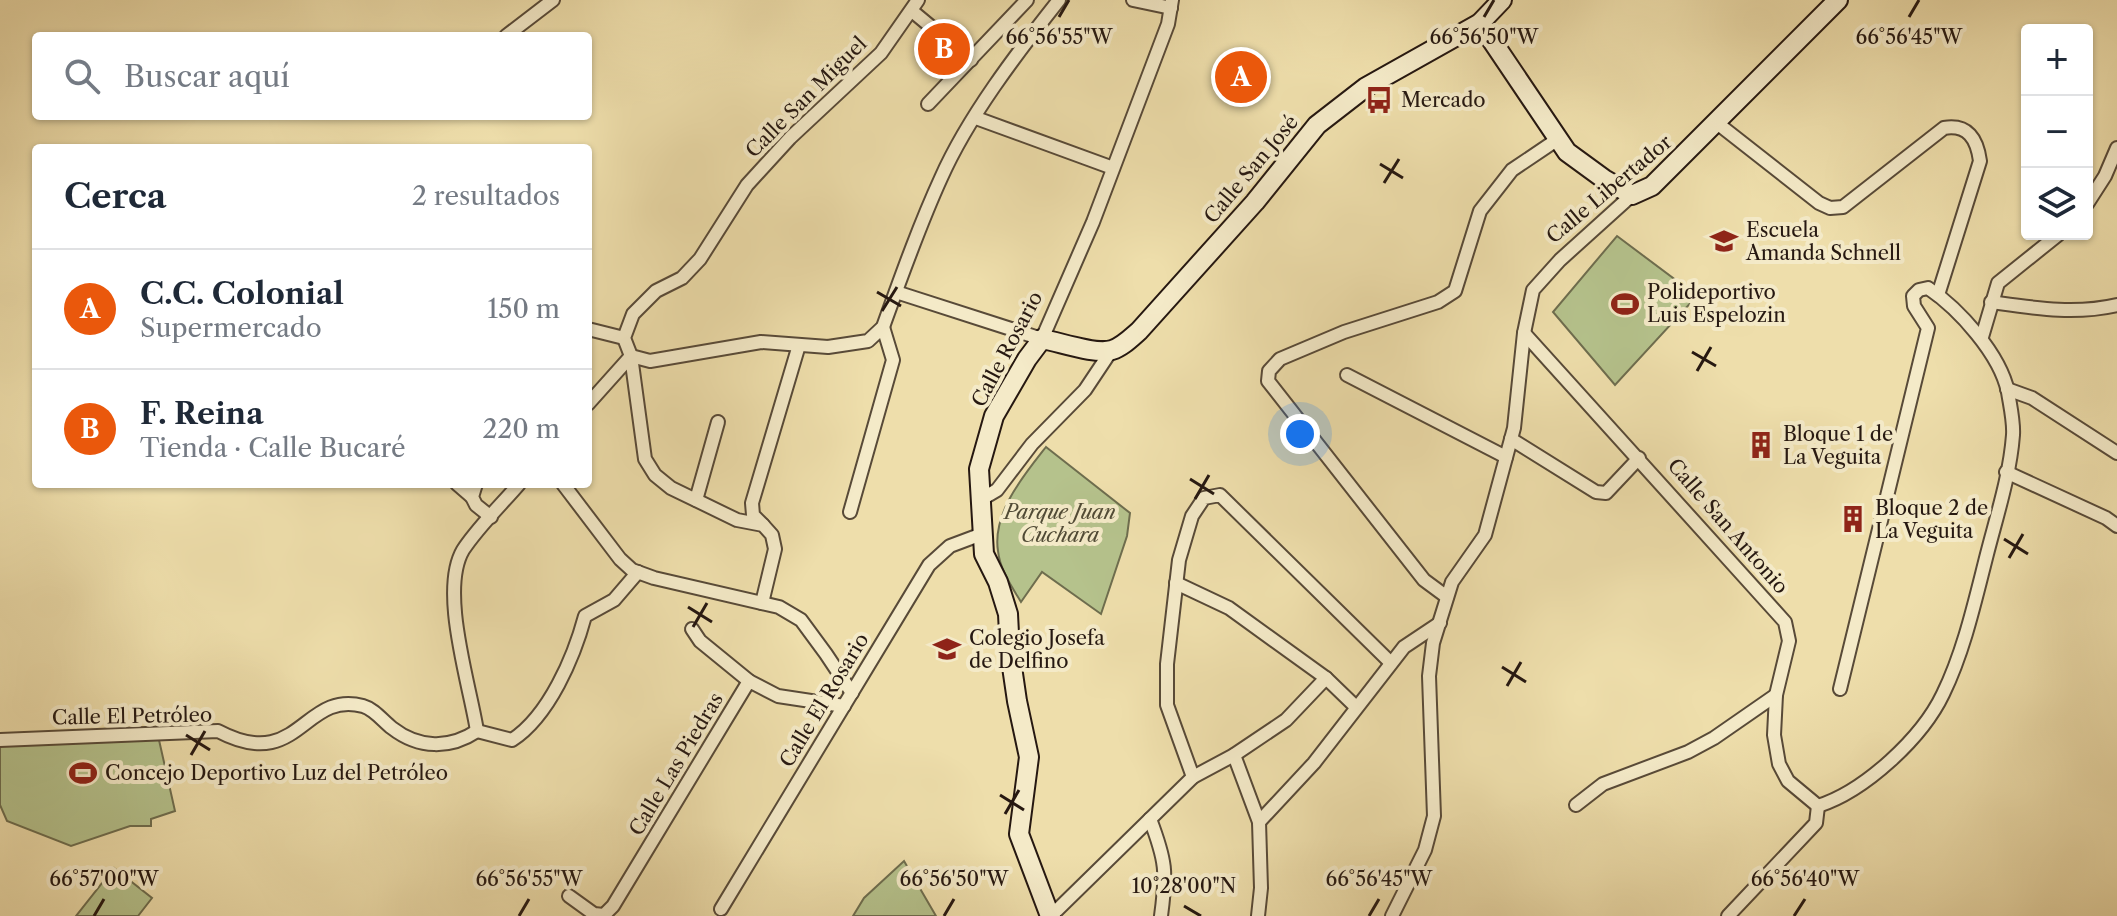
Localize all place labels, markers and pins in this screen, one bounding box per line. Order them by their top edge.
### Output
pin: B [918,19,970,79]
pin: A [1215,47,1267,107]
bus stop icon: Mercado [1364,85,1394,115]
place label: Mercado [1401,88,1486,112]
place label: Escuela Amanda Schnell [1745,218,1901,265]
school or university icon: Escuela Amanda Schnell [1709,226,1739,256]
place label: Polideportivo Luis Espelozin [1647,280,1786,327]
sports icon: Polideportivo Luis Espelozin [1610,289,1640,319]
place label: Bloque 1 de La Veguita [1783,422,1893,469]
building icon: Bloque 1 de La Veguita [1746,430,1776,460]
place label: Bloque 2 de La Veguita [1875,496,1988,543]
building icon: Bloque 2 de La Veguita [1838,504,1868,534]
place label: Colegio Josefa de Delfino [969,626,1105,673]
school or university icon: Colegio Josefa de Delfino [932,634,962,664]
sports icon: Concejo Deportivo Luz del Petróleo [68,758,98,788]
place label: Concejo Deportivo Luz del Petróleo [105,761,448,785]

